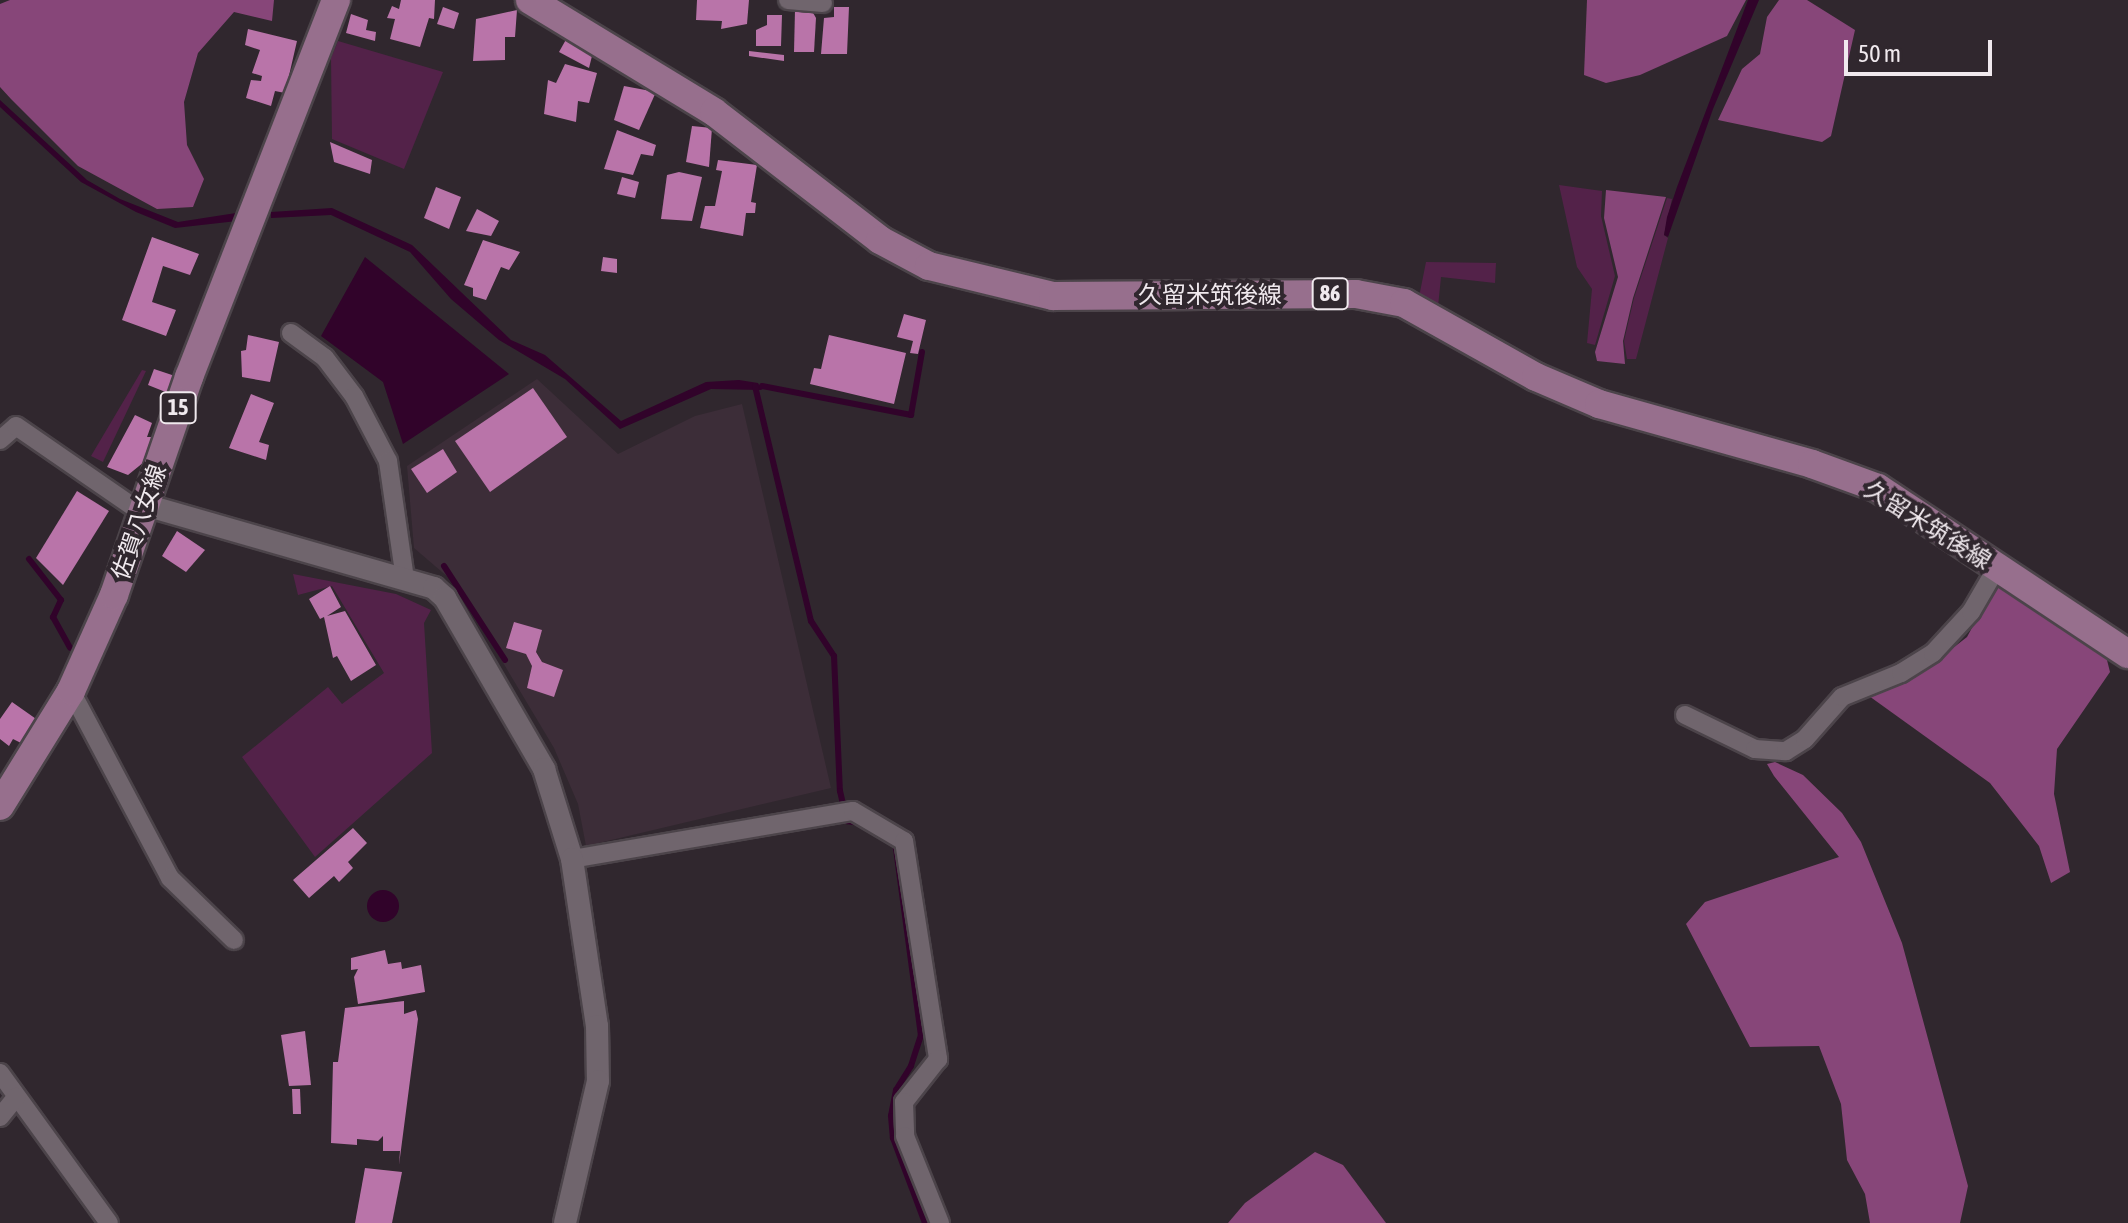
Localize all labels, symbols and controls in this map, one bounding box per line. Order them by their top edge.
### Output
scale bar [1848,24,1996,74]
text: 50 m [1858,40,1901,67]
road number: 86 [1310,276,1350,312]
street label: 久留米筑後線 [1138,281,1282,309]
road number: 15 [158,390,198,426]
street label: 佐賀八女線 [106,461,172,583]
street label: 久留米筑後線 [1859,475,1997,575]

